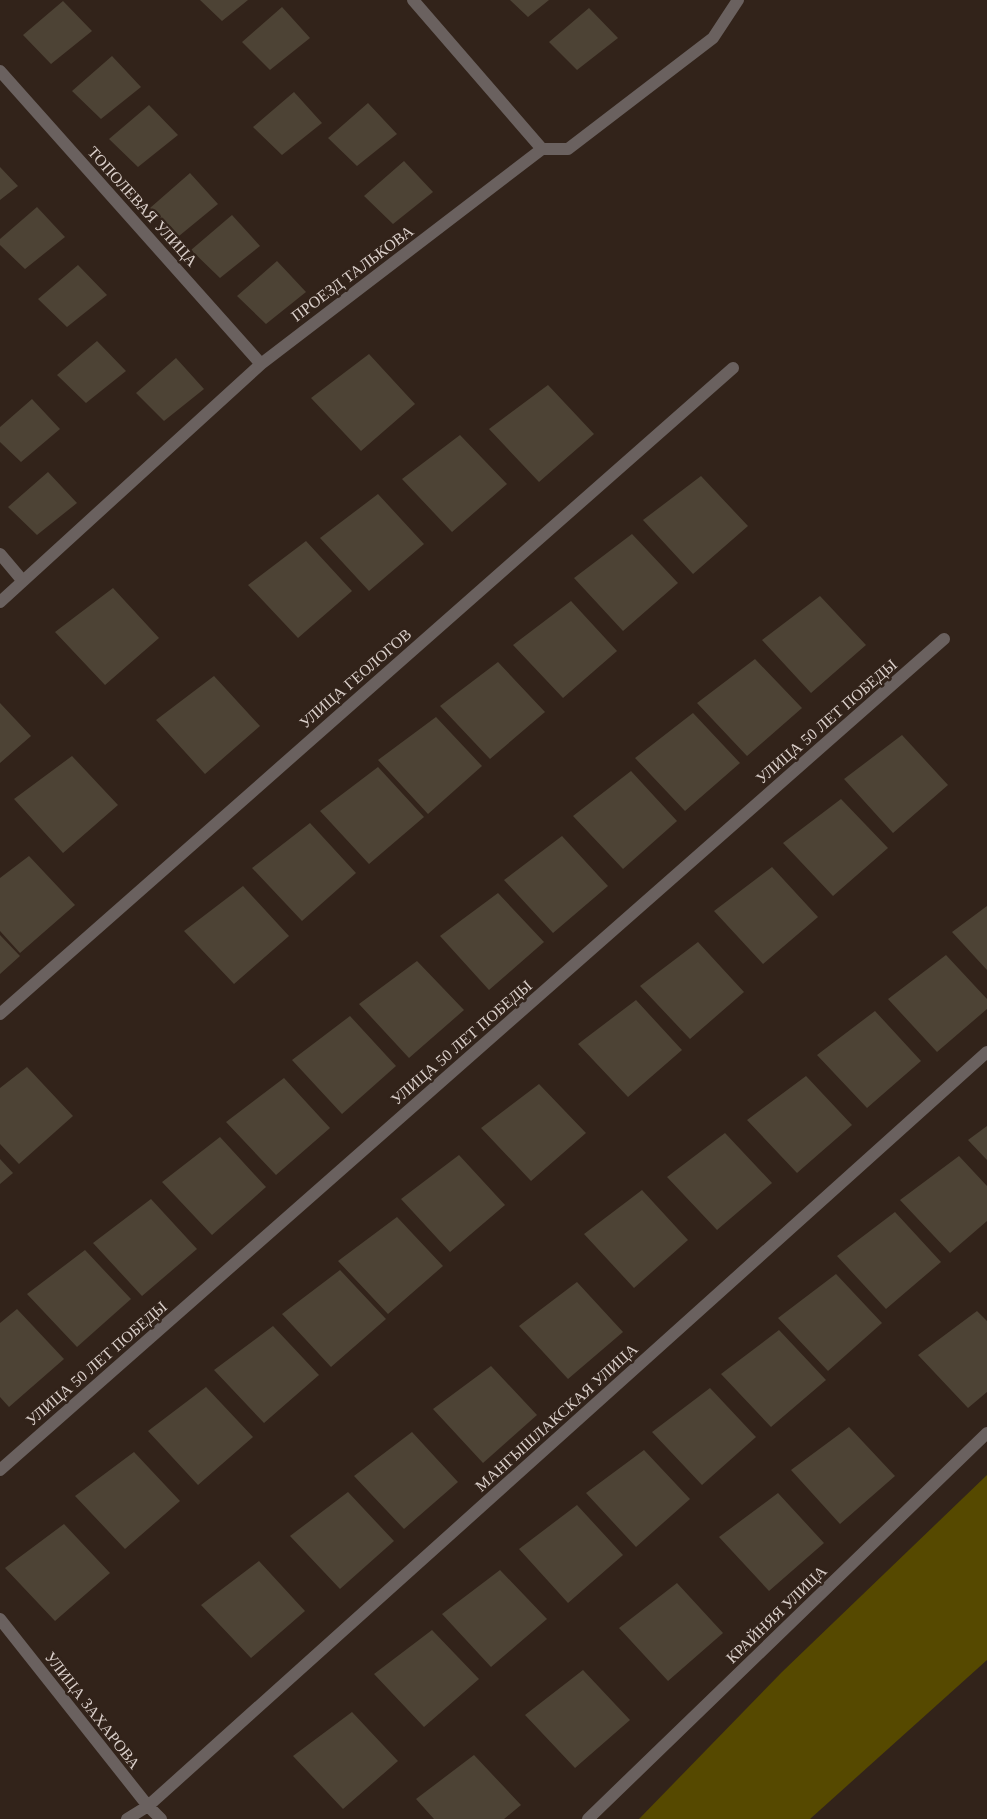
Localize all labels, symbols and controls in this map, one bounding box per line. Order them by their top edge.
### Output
street label: ТОПОЛЕВАЯ УЛИЦА [84,143,201,271]
street label: ПРОЕЗД ТАЛЬКОВА [288,222,417,325]
street label: УЛИЦА ГЕОЛОГОВ [296,625,415,732]
street label: УЛИЦА 50 ЛЕТ ПОБЕДЫ [753,656,901,788]
street label: УЛИЦА 50 ЛЕТ ПОБЕДЫ [388,977,536,1109]
street label: УЛИЦА 50 ЛЕТ ПОБЕДЫ [23,1298,171,1430]
street label: МАНГЫШЛАКСКАЯ УЛИЦА [472,1340,642,1495]
street label: КРАЙНЯЯ УЛИЦА [722,1561,831,1667]
street label: УЛИЦА ЗАХАРОВА [41,1648,144,1773]

